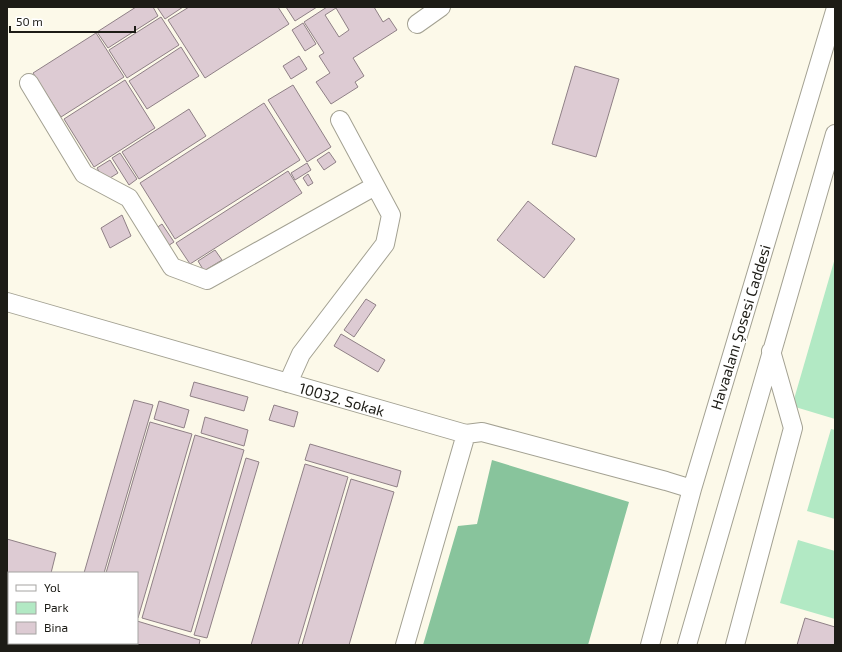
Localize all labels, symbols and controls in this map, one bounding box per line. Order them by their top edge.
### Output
scale bar [10,8,135,34]
text: 50 m [16,14,43,28]
street label: Havaalanı Şosesi Caddesi [706,242,775,412]
street label: 10032. Sokak [297,378,387,420]
legend [8,572,138,644]
text: Yol [44,580,61,594]
text: Park [44,600,69,614]
text: Bina [44,620,68,634]

